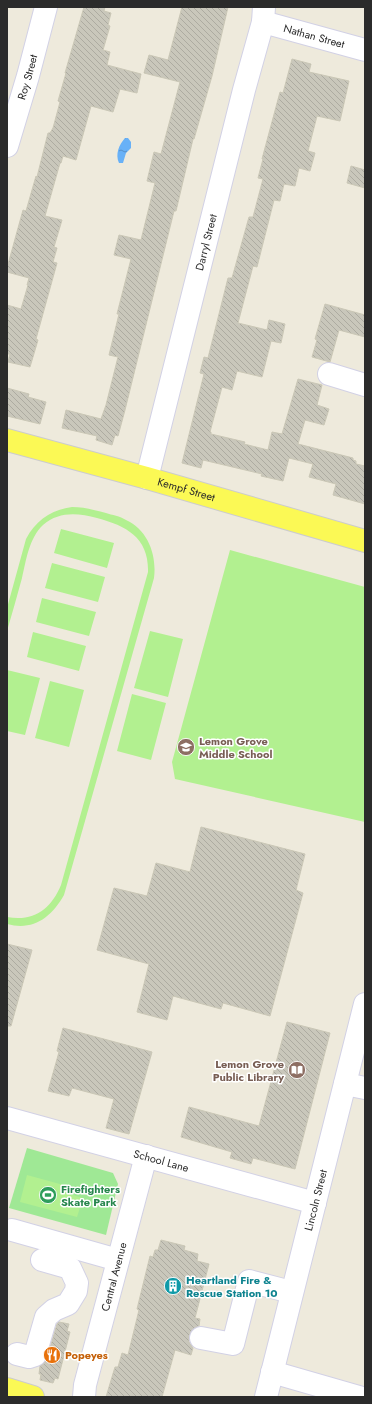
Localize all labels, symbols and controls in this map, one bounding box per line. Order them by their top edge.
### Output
street label: Nathan Street [282,20,347,52]
street label: Roy Street [13,52,41,102]
street label: Darryl Street [191,212,221,272]
street label: Kempf Street [156,473,217,505]
place label: Lemon Grove Middle School [199,733,273,762]
school or university icon: Lemon Grove Middle School [176,737,196,757]
place label: Lemon Grove Public Library [213,1056,284,1085]
library icon: Lemon Grove Public Library [287,1060,307,1080]
street label: School Lane [132,1145,191,1176]
street label: Lincoln Street [300,1167,331,1233]
place label: Firefighters Skate Park [61,1181,120,1210]
sports icon: Firefighters Skate Park [38,1185,58,1205]
street label: Central Avenue [97,1240,131,1313]
place label: Heartland Fire & Rescue Station 10 [186,1272,278,1301]
building icon: Heartland Fire & Rescue Station 10 [163,1276,183,1296]
restaurant icon: Popeyes [42,1345,62,1365]
place label: Popeyes [65,1347,108,1363]

